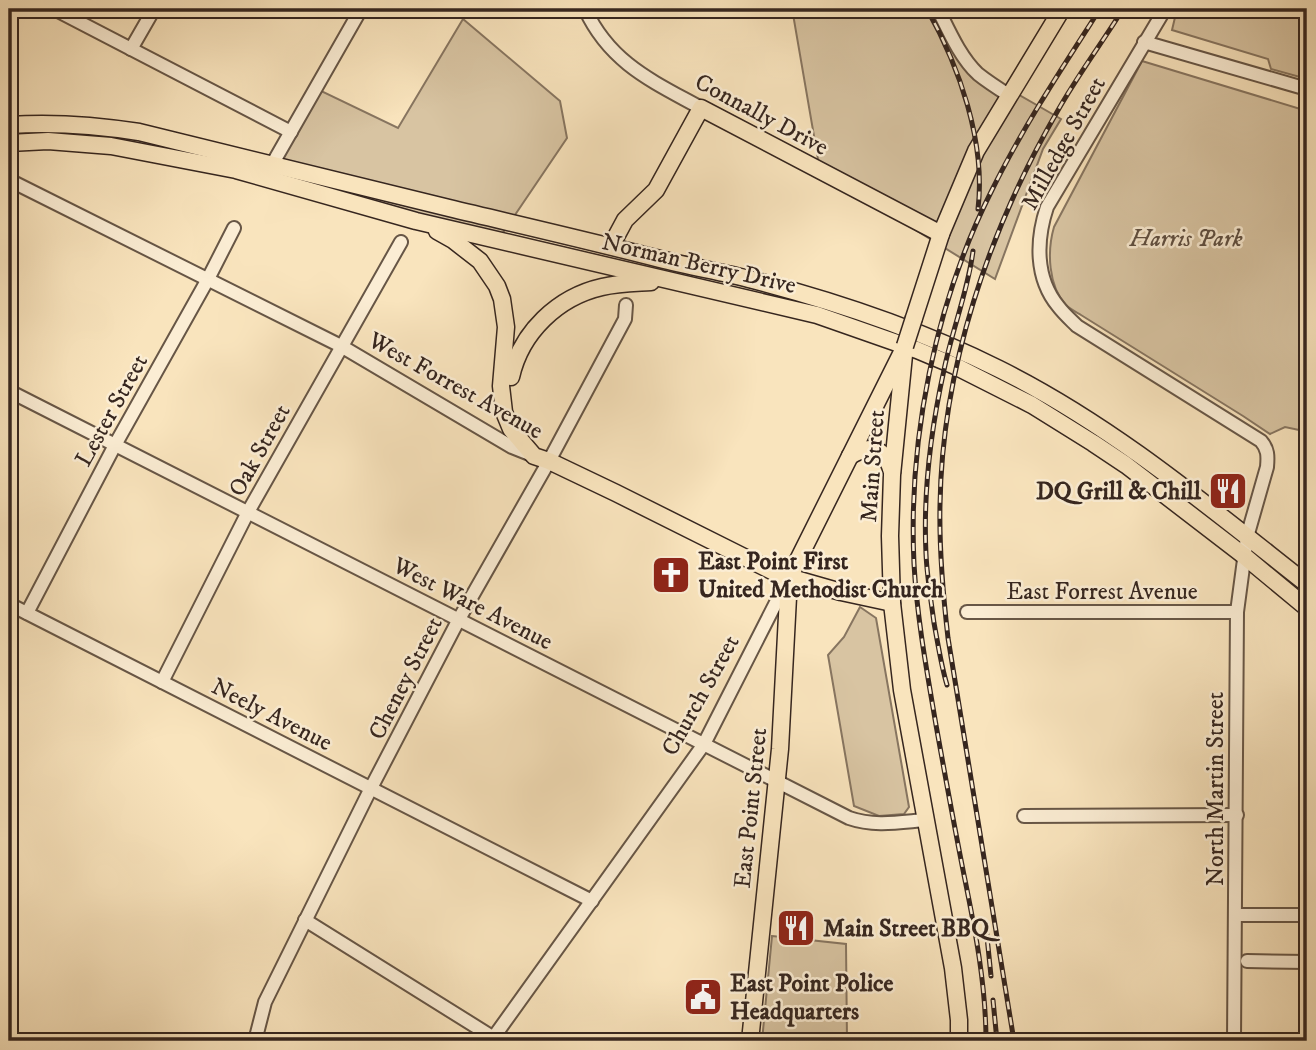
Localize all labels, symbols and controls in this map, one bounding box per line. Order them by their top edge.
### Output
street label: Connally Drive [690,67,834,163]
street label: Milledge Street [1015,71,1113,215]
park label: Harris Park [1129,224,1242,254]
street label: Norman Berry Drive [599,227,799,301]
street label: West Forrest Avenue [362,325,548,446]
street label: Lester Street [69,349,155,472]
street label: Oak Street [222,399,298,502]
street label: Main Street [854,408,892,523]
restaurant icon: DQ Grill & Chill [1207,470,1249,512]
place label: DQ Grill & Chill [1036,477,1202,507]
place label: East Point First United Methodist Church [698,547,944,605]
street label: West Ware Avenue [387,550,558,657]
church icon: East Point First United Methodist Church [650,554,692,596]
street label: East Forrest Avenue [1006,577,1198,607]
street label: Cheney Street [362,612,450,745]
street label: Church Street [655,629,747,761]
street label: Neely Avenue [206,672,337,758]
street label: North Martin Street [1201,691,1231,886]
street label: East Point Street [728,726,774,890]
restaurant icon: Main Street BBQ [775,907,817,949]
place label: Main Street BBQ [823,914,1000,944]
place label: East Point Police Headquarters [730,969,893,1027]
public building icon: East Point Police Headquarters [682,976,724,1018]

